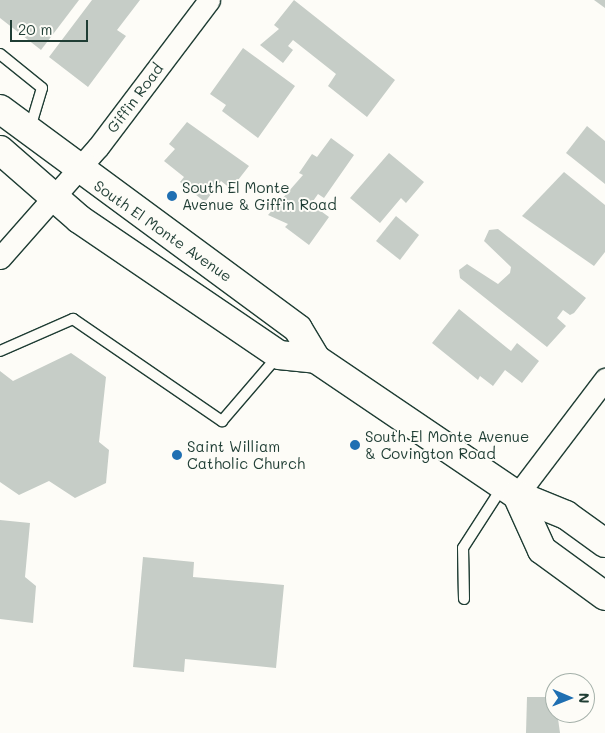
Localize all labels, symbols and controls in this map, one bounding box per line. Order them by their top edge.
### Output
scale bar [12,10,90,42]
text: 20 m [18,19,52,39]
street label: Giffin Road [103,60,167,136]
street label: South El Monte Avenue [91,177,235,285]
place label: South El Monte Avenue & Giffin Road [182,178,337,213]
marker: South El Monte Avenue & Giffin Road [166,190,178,202]
place label: South El Monte Avenue & Covington Road [365,427,529,462]
place label: Saint William Catholic Church [187,437,305,472]
marker: South El Monte Avenue & Covington Road [349,439,361,451]
marker: Saint William Catholic Church [171,449,183,461]
north arrow [545,673,595,723]
text: N [575,693,594,704]

